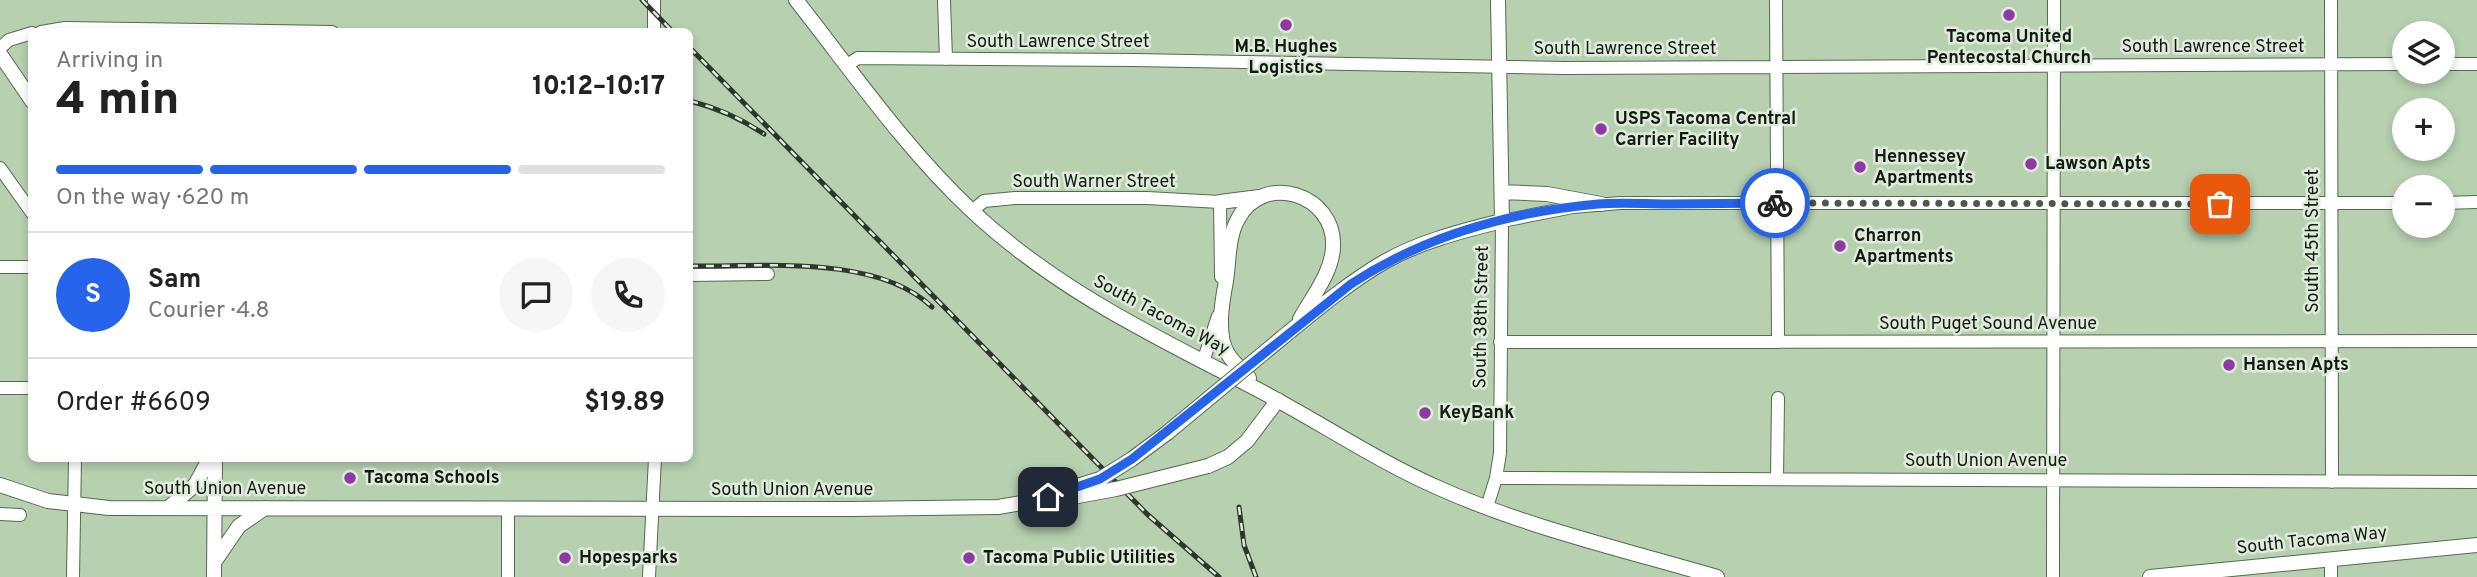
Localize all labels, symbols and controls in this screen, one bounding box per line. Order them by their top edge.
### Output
marker: Tacoma United Pentecostal Church [2001,7,2017,23]
marker: M.B. Hughes Logistics [1278,17,1294,33]
map controls [2392,21,2455,238]
button: layers [2392,21,2455,84]
place label: Tacoma United Pentecostal Church [1927,26,2091,70]
street label: South Lawrence Street [966,31,1150,54]
place label: M.B. Hughes Logistics [1234,36,1338,80]
street label: South Lawrence Street [2121,36,2305,59]
street label: South Lawrence Street [1533,38,1717,61]
text: Arriving in [56,47,163,76]
text: 10:12–10:17 [532,71,665,104]
text: 4 min [56,72,180,131]
button: + [2392,98,2455,161]
place label: USPS Tacoma Central Carrier Facility [1615,108,1796,152]
marker: USPS Tacoma Central Carrier Facility [1593,121,1609,137]
place label: Hennessey Apartments [1874,146,1974,190]
place label: Lawson Apts [2045,153,2151,176]
marker: Lawson Apts [2023,156,2039,172]
marker: Hennessey Apartments [1852,159,1868,175]
courier [1740,168,1810,238]
street label: South 45th Street [2302,169,2325,313]
street label: South Warner Street [1012,171,1176,194]
pin [2190,174,2250,234]
button: − [2392,175,2455,238]
text: On the way · 620 m [56,184,249,213]
icon: bike [1756,184,1794,222]
icon: bag [2201,185,2239,223]
place label: Charron Apartments [1854,225,1954,269]
marker: Charron Apartments [1832,238,1848,254]
street label: South 38th Street [1469,245,1495,389]
button: chat [499,258,573,332]
button: phone [591,258,665,332]
text: Sam [148,264,201,297]
street label: South Tacoma Way [1089,270,1233,362]
text: S [85,279,101,312]
text: Courier · 4.8 [148,297,269,326]
street label: South Puget Sound Avenue [1879,313,2097,336]
place label: Hansen Apts [2243,354,2349,377]
marker: Hansen Apts [2221,357,2237,373]
text: Order #6609 [56,387,211,420]
text: $19.89 [584,387,665,420]
place label: KeyBank [1439,402,1514,425]
marker: KeyBank [1417,405,1433,421]
street label: South Union Avenue [1905,450,2067,473]
place label: Tacoma Schools [364,467,500,490]
pin [1018,467,1078,527]
marker: Tacoma Schools [342,470,358,486]
street label: South Union Avenue [144,478,306,501]
icon: home [1029,478,1067,516]
street label: South Union Avenue [711,479,873,502]
street label: South Tacoma Way [2236,522,2388,560]
place label: Hopesparks [579,547,678,570]
place label: Tacoma Public Utilities [983,547,1175,570]
marker: Hopesparks [557,550,573,566]
marker: Tacoma Public Utilities [961,550,977,566]

